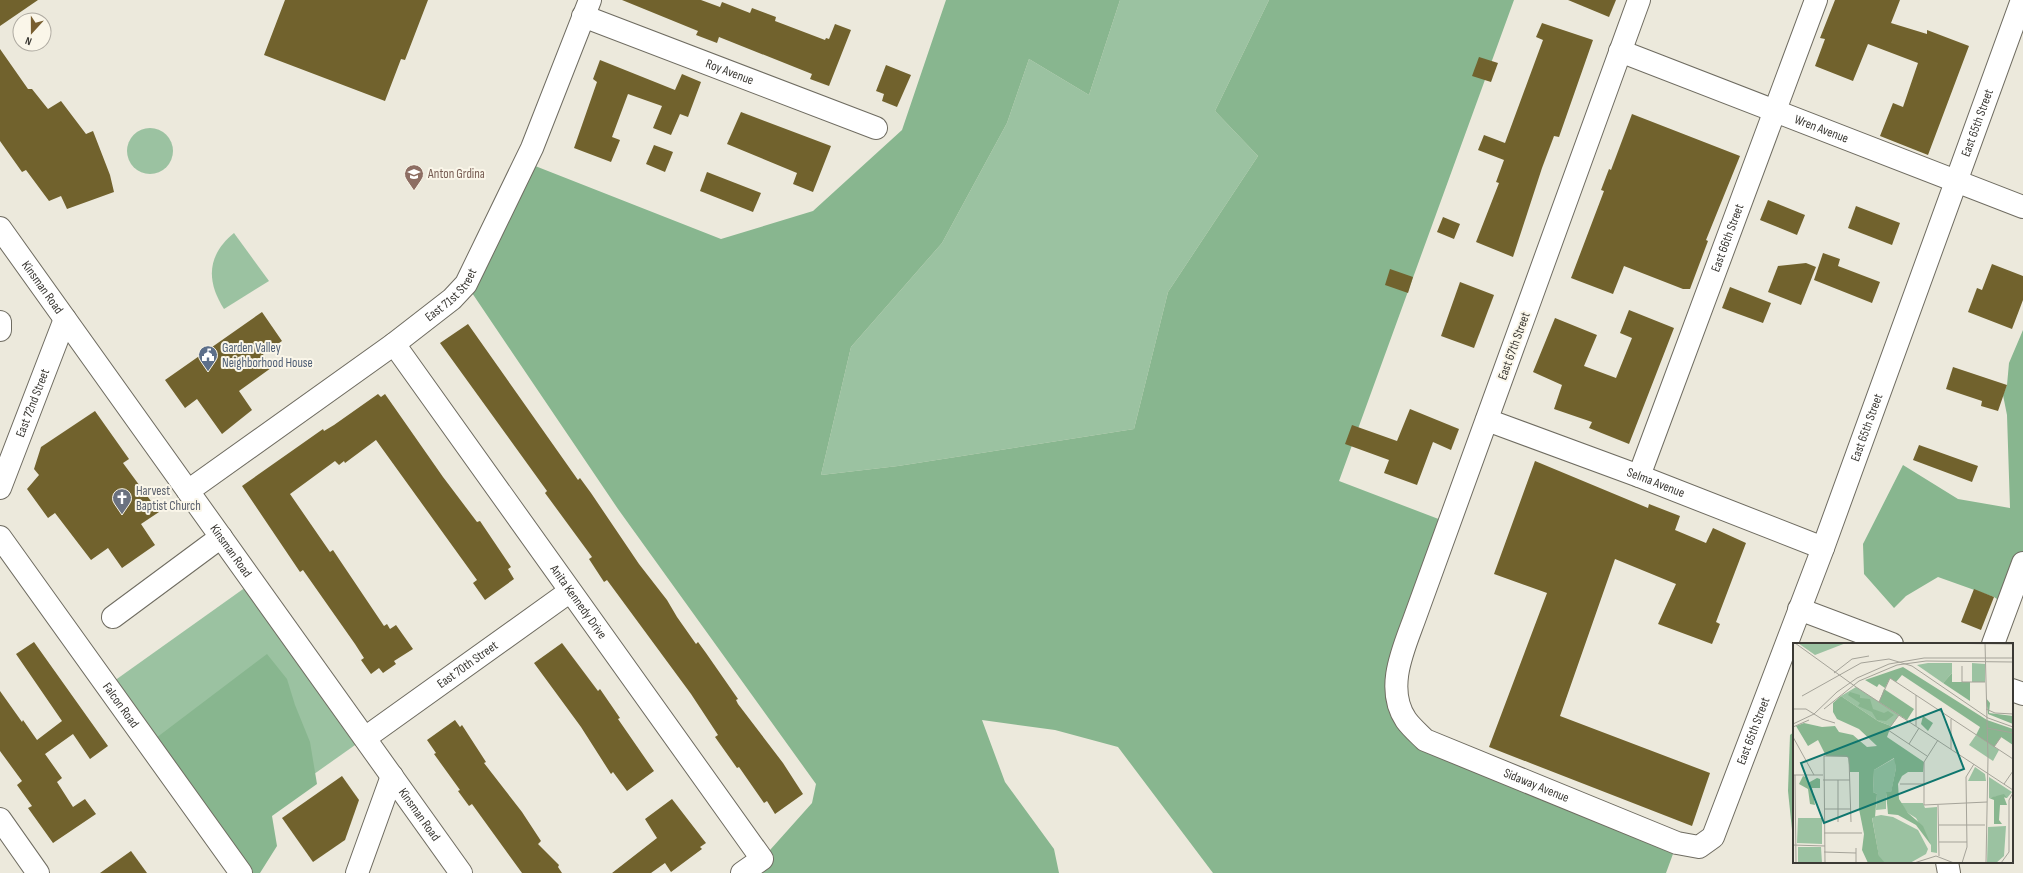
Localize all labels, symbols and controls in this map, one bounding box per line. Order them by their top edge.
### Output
north arrow [12,12,52,52]
text: N [23,34,34,48]
street label: Roy Avenue [703,56,756,88]
street label: East 65th Street [1958,87,1997,159]
street label: Wren Avenue [1792,111,1851,147]
school or university icon: Anton Grdina [403,163,425,191]
place label: Anton Grdina [427,166,485,182]
street label: East 66th Street [1708,202,1747,274]
street label: Kinsman Road [18,258,67,317]
street label: East 71st Street [422,266,480,325]
street label: East 67th Street [1494,310,1534,382]
place label: Garden Valley Neighborhood House [222,340,313,371]
public building icon: Garden Valley Neighborhood House [197,344,219,372]
street label: East 72nd Street [12,367,53,440]
street label: East 65th Street [1847,391,1886,464]
street label: Selma Avenue [1625,464,1687,501]
place label: Harvest Baptist Church [136,483,201,514]
church icon: Harvest Baptist Church [111,487,133,515]
street label: Kinsman Road [207,521,255,581]
street label: Anita Kennedy Drive [546,561,610,642]
street label: East 70th Street [434,637,501,692]
inset map [1793,643,2013,863]
street label: Falcon Road [99,679,142,731]
street label: East 65th Street [1733,695,1773,767]
street label: Sidaway Avenue [1501,765,1571,806]
street label: Kinsman Road [395,785,444,844]

